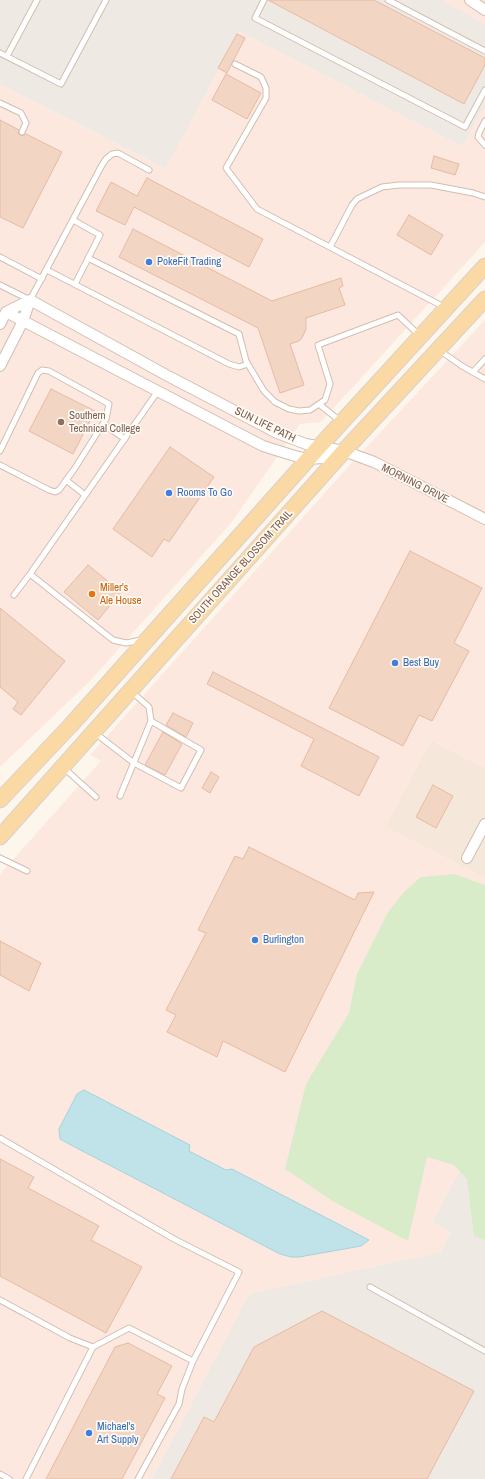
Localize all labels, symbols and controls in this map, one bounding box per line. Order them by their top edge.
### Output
place label: PokeFit Trading [157,255,221,269]
marker: PokeFit Trading [144,257,154,267]
street label: SUN LIFE PATH [233,405,297,445]
place label: Southern Technical College [69,409,140,435]
marker: Southern Technical College [56,417,66,427]
street label: MORNING DRIVE [379,461,451,507]
place label: Rooms To Go [177,486,232,500]
marker: Rooms To Go [164,488,174,498]
street label: SOUTH ORANGE BLOSSOM TRAIL [186,507,296,627]
place label: Miller's Ale House [100,581,142,607]
marker: Miller's Ale House [87,589,97,599]
place label: Best Buy [403,656,439,670]
marker: Best Buy [390,658,400,668]
place label: Burlington [263,933,304,947]
marker: Burlington [250,935,260,945]
place label: Michael's Art Supply [97,1420,139,1446]
marker: Michael's Art Supply [84,1428,94,1438]

